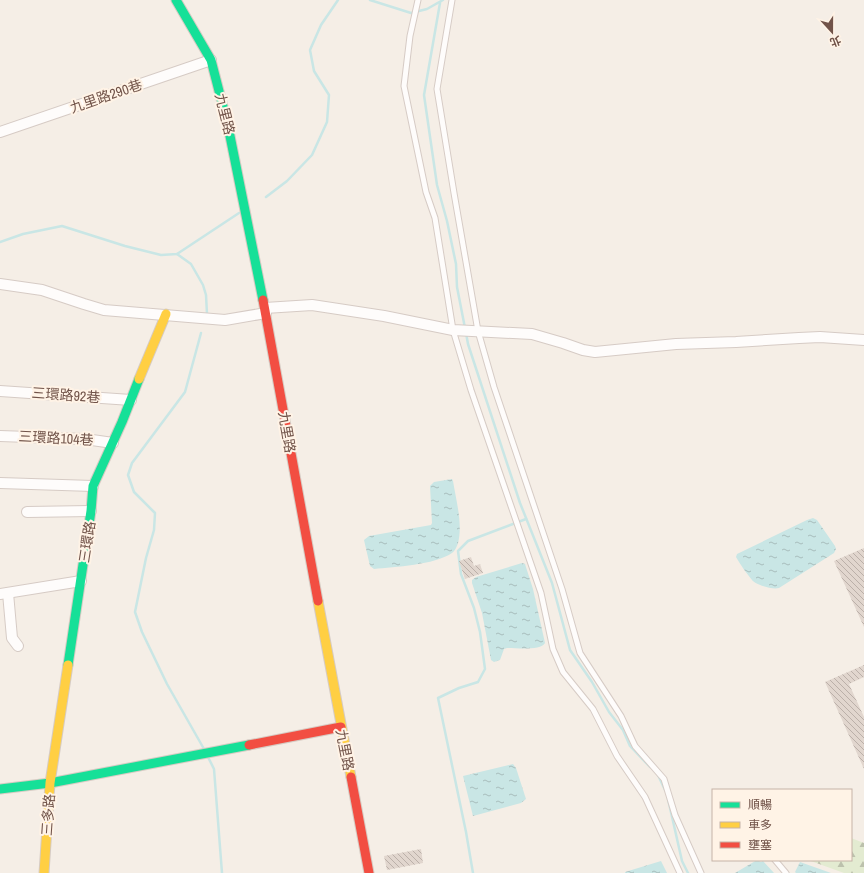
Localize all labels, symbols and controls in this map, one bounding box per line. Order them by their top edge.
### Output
north arrow [812,12,852,52]
text: 北 [828,33,843,50]
street label: 九里路290巷 [68,75,144,117]
street label: 九里路 [211,91,239,137]
street label: 三環路92巷 [31,384,101,406]
street label: 九里路 [274,410,300,454]
street label: 三環路104巷 [18,427,94,449]
street label: 三環路 [75,520,99,564]
street label: 九里路 [332,728,358,772]
legend [712,789,852,861]
street label: 三多路 [38,793,58,837]
text: 順暢 [748,797,772,813]
text: 車多 [748,817,772,833]
text: 壅塞 [748,837,772,853]

